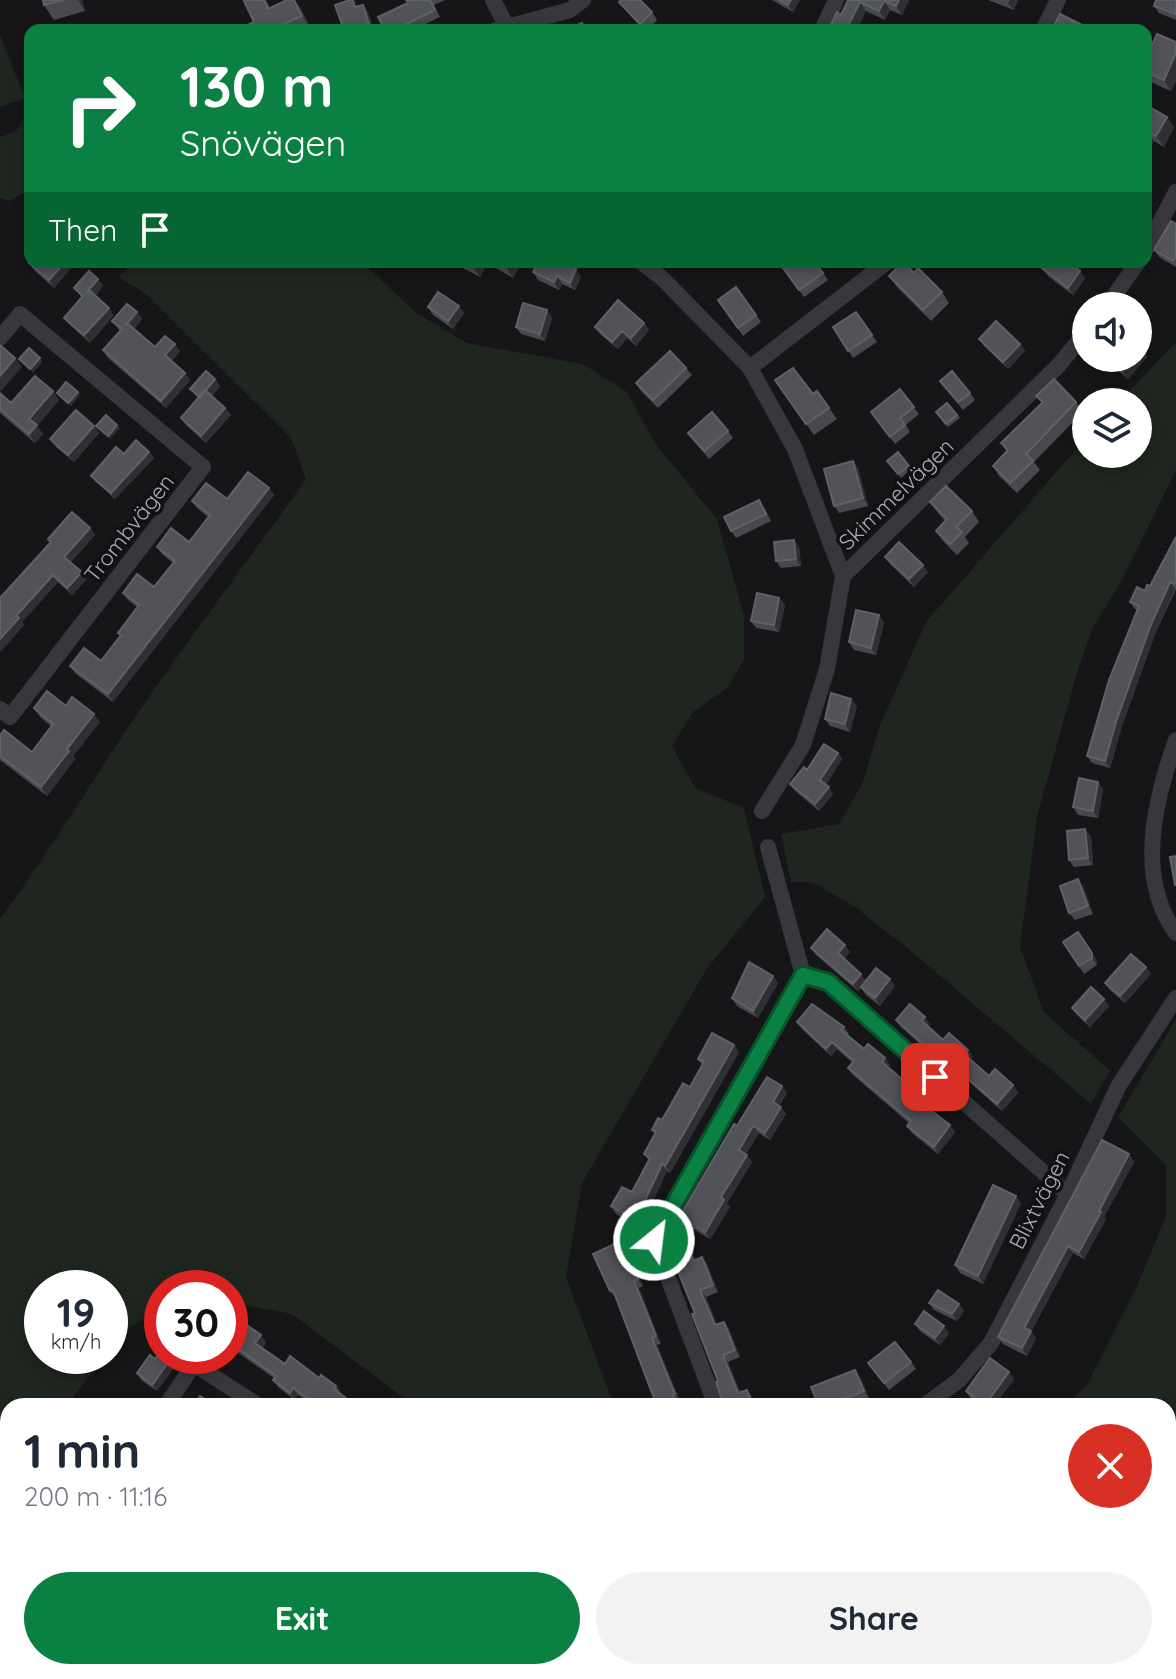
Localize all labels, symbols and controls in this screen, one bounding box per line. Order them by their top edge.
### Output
text: 130 m [180,51,334,121]
icon: right [48,56,152,160]
text: Snövägen [180,120,346,165]
icon: arrive [133,208,177,252]
text: Then [48,211,117,249]
map controls [1072,292,1152,468]
button: sound [1072,292,1152,372]
button: layers [1072,388,1152,468]
street label: Skimmelvägen [833,432,959,556]
street label: Trombvägen [78,468,180,588]
pin [901,1043,969,1111]
icon: arrive [913,1055,957,1099]
street label: Blixtvägen [1002,1146,1076,1254]
position arrow [612,1198,696,1282]
speed limit sign: 30 [144,1270,248,1374]
text: 19 [57,1287,95,1337]
text: km/h [51,1329,101,1354]
text: 1 min [24,1420,140,1480]
button: close [1068,1424,1152,1508]
text: 200 m · 11:16 [24,1480,167,1513]
button: Exit [24,1572,580,1664]
button: Share [596,1572,1152,1664]

